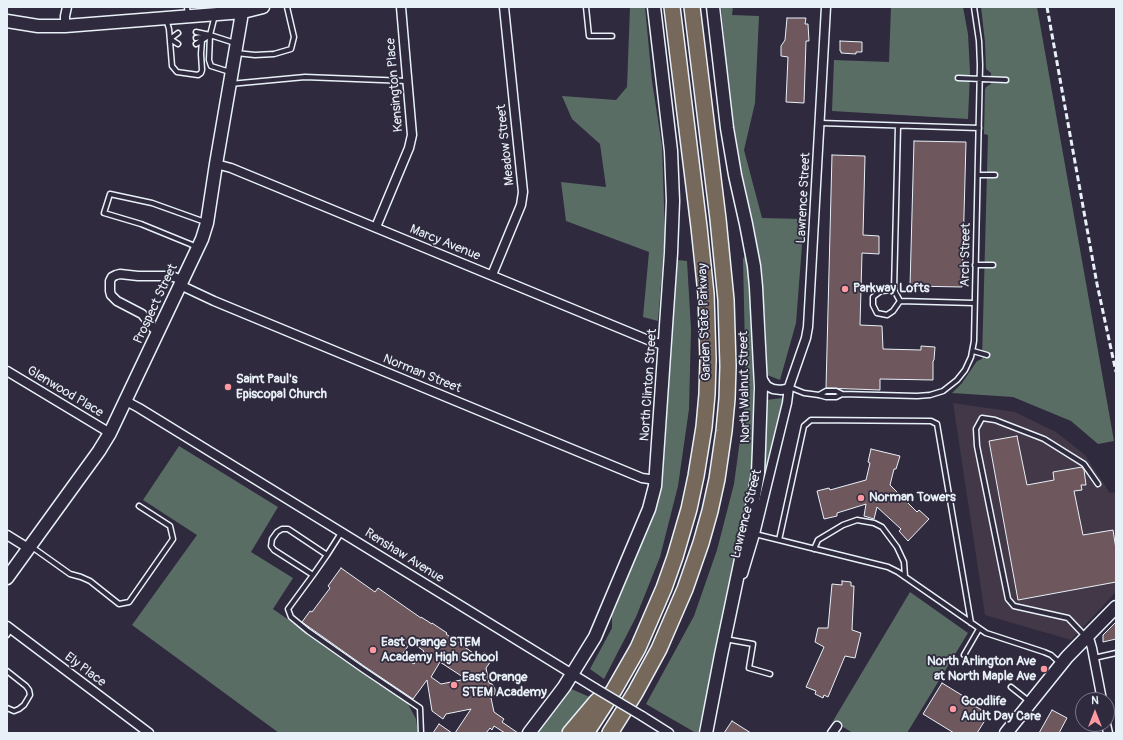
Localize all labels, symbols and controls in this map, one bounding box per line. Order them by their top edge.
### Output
street label: Kensington Place [383,37,407,133]
street label: Meadow Street [494,104,518,186]
street label: Lawrence Street [794,152,814,244]
street label: Marcy Avenue [407,222,483,264]
street label: Arch Street [958,223,974,287]
street label: Prospect Street [131,261,181,347]
street label: Garden State Parkway [695,263,715,381]
place label: Parkway Lofts [853,281,930,297]
marker: Parkway Lofts [840,284,850,294]
street label: North Clinton Street [637,328,661,442]
street label: North Walnut Street [736,331,754,443]
street label: Norman Street [381,351,463,397]
street label: Glenwood Place [24,363,106,421]
place label: Saint Paul's Episcopal Church [236,372,327,403]
marker: Saint Paul's Episcopal Church [223,382,233,392]
street label: Lawrence Street [728,468,766,560]
place label: Norman Towers [869,490,956,506]
marker: Norman Towers [856,493,866,503]
street label: Renshaw Avenue [362,525,446,587]
place label: East Orange STEM Academy High School [381,635,498,666]
marker: East Orange STEM Academy High School [368,645,378,655]
street label: Ely Place [61,649,109,691]
place label: North Arlington Ave at North Maple Ave [927,654,1036,685]
marker: North Arlington Ave at North Maple Ave [1039,664,1049,674]
place label: East Orange STEM Academy [462,670,547,701]
marker: East Orange STEM Academy [449,680,459,690]
north arrow [1075,692,1115,732]
place label: Goodlife Adult Day Care [961,694,1041,725]
text: N [1091,694,1099,707]
marker: Goodlife Adult Day Care [948,704,958,714]

